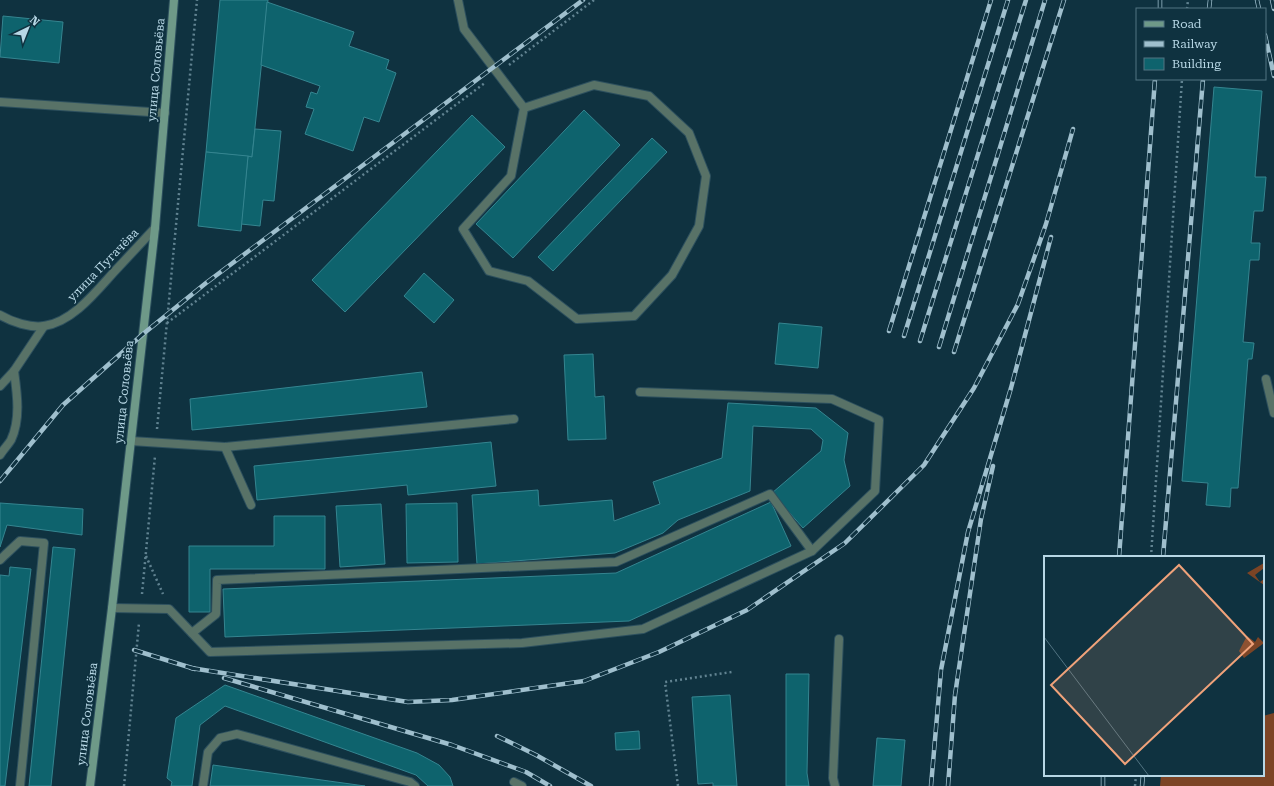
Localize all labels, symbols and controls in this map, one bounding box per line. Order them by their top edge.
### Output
north arrow [8,8,48,48]
legend [1136,8,1266,80]
text: N [27,13,42,29]
street label: улица Соловьёва [144,17,168,122]
text: Road [1172,17,1202,31]
text: Railway [1172,37,1218,51]
text: Building [1172,57,1221,71]
street label: улица Пугачёва [65,225,142,304]
street label: улица Соловьёва [112,339,136,444]
inset map [1044,556,1264,776]
street label: улица Соловьёва [74,661,100,766]

